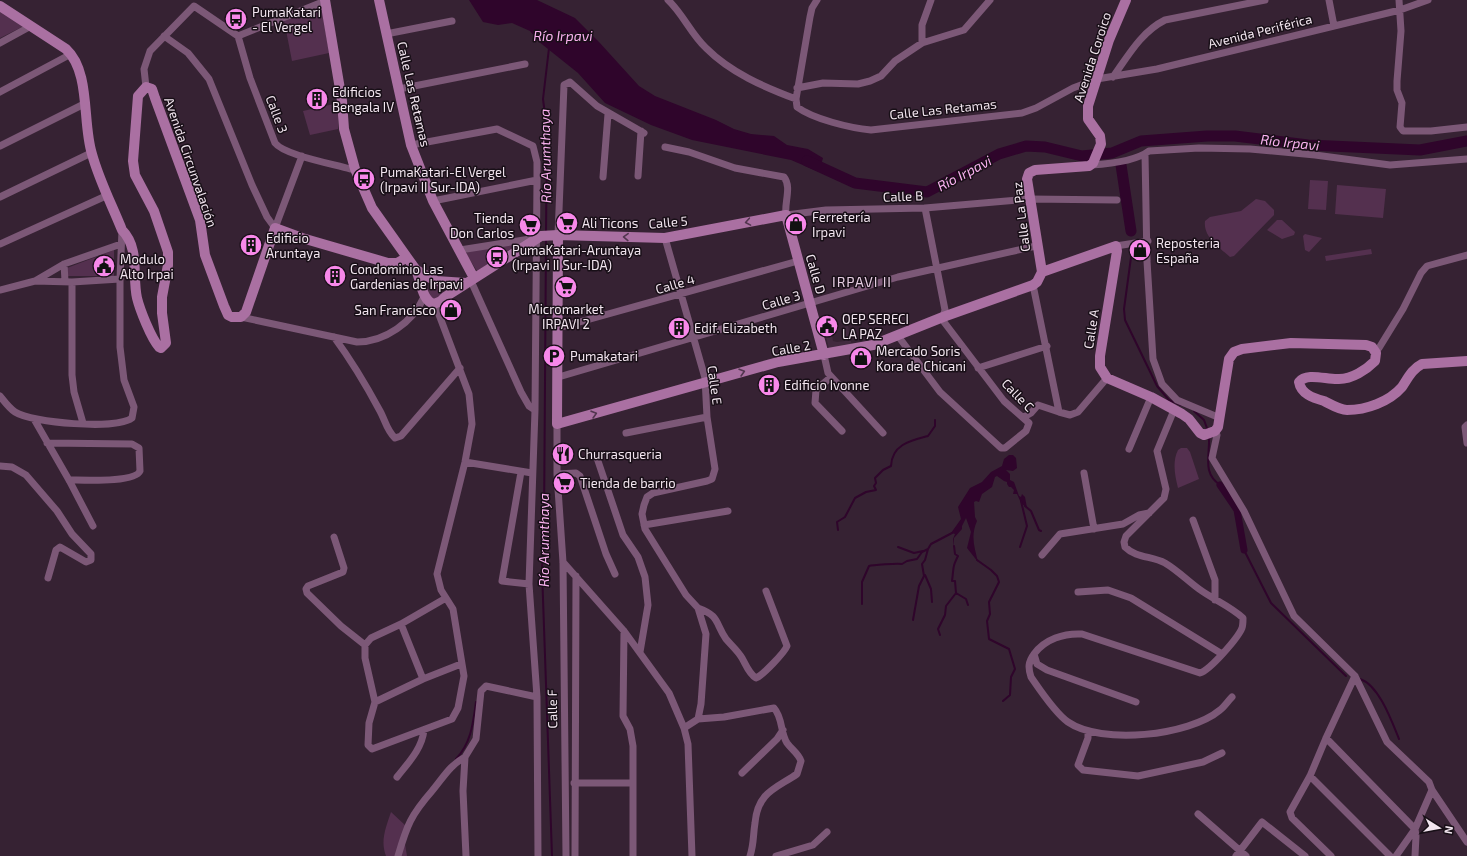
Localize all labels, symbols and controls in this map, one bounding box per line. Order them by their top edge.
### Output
place label: PumaKatari - El Vergel [252,4,321,35]
bus stop icon: PumaKatari - El Vergel [223,6,249,32]
street label: Avenida Coroico [1070,10,1114,104]
street label: Avenida Periférica [1206,10,1314,52]
water label: Río Irpavi [533,27,593,44]
street label: Calle Las Retamas [394,40,434,148]
place label: Edificios Bengala IV [332,84,394,115]
building icon: Edificios Bengala IV [304,86,330,112]
street label: Calle 3 [262,93,292,135]
street label: Avenida Circunvalación [161,95,221,229]
street label: Calle Las Retamas [889,95,997,123]
water label: Río Arumthaya [536,109,554,203]
water label: Río Irpavi [1260,130,1321,154]
water label: Río Irpavi [934,151,995,194]
place label: PumaKatari-El Vergel (Irpavi II Sur-IDA) [380,164,506,195]
bus stop icon: PumaKatari-El Vergel (Irpavi II Sur-IDA) [351,166,377,192]
street label: Calle La Paz [1009,181,1033,253]
street label: Calle B [883,187,923,205]
place label: Ferretería Irpavi [812,209,871,240]
place label: Tienda Don Carlos [450,210,514,241]
supermarket icon: Ali Ticons [554,210,580,236]
shop icon: Ferretería Irpavi [783,211,809,237]
supermarket icon: Tienda Don Carlos [517,212,543,238]
street label: Calle 5 [648,212,688,232]
place label: Ali Ticons [582,215,638,231]
one-way arrow [744,218,751,226]
place label: Edificio Aruntaya [266,230,320,261]
building icon: Edificio Aruntaya [238,232,264,258]
one-way arrow [623,232,629,241]
place label: Reposteria España [1156,235,1220,266]
shop icon: Reposteria España [1127,237,1153,263]
place label: PumaKatari-Aruntaya (Irpavi II Sur-IDA) [512,242,641,273]
bus stop icon: PumaKatari-Aruntaya (Irpavi II Sur-IDA) [484,244,510,270]
place label: Modulo Alto Irpai [120,251,174,282]
street label: Calle D [803,252,829,296]
public building icon: Modulo Alto Irpai [91,253,117,279]
place label: Condominio Las Gardenias de Irpavi [350,261,463,292]
building icon: Condominio Las Gardenias de Irpavi [322,263,348,289]
street label: Calle 4 [653,271,697,297]
district label: IRPAVI II [832,273,892,290]
supermarket icon: Micromarket IRPAVI 2 [553,274,579,300]
street label: Calle 3 [760,287,802,313]
shop icon: San Francisco [438,297,464,323]
place label: Micromarket IRPAVI 2 [528,301,604,332]
place label: San Francisco [355,302,436,318]
street label: Calle A [1080,308,1102,350]
place label: OEP SERECI LA PAZ [842,311,909,342]
public building icon: OEP SERECI LA PAZ [814,313,840,339]
building icon: Edif. Elizabeth [666,315,692,341]
place label: Edif. Elizabeth [694,320,777,336]
street label: Calle 2 [770,337,812,359]
parking icon: Pumakatari [541,343,567,369]
place label: Mercado Soris Kora de Chicani [876,343,966,374]
shop icon: Mercado Soris Kora de Chicani [848,345,874,371]
place label: Pumakatari [570,348,638,364]
street label: Calle E [704,364,726,406]
one-way arrow [738,368,745,377]
building icon: Edificio Ivonne [756,372,782,398]
street label: Calle C [999,375,1037,415]
place label: Edificio Ivonne [784,377,869,393]
one-way arrow [591,411,598,419]
restaurant icon: Churrasqueria [550,441,576,467]
place label: Churrasqueria [578,446,662,462]
supermarket icon: Tienda de barrio [551,470,577,496]
place label: Tienda de barrio [580,475,676,491]
water label: Río Arumthaya [535,493,552,587]
street label: Calle F [544,689,560,729]
north arrow [1419,808,1459,848]
text: N [1442,825,1456,835]

